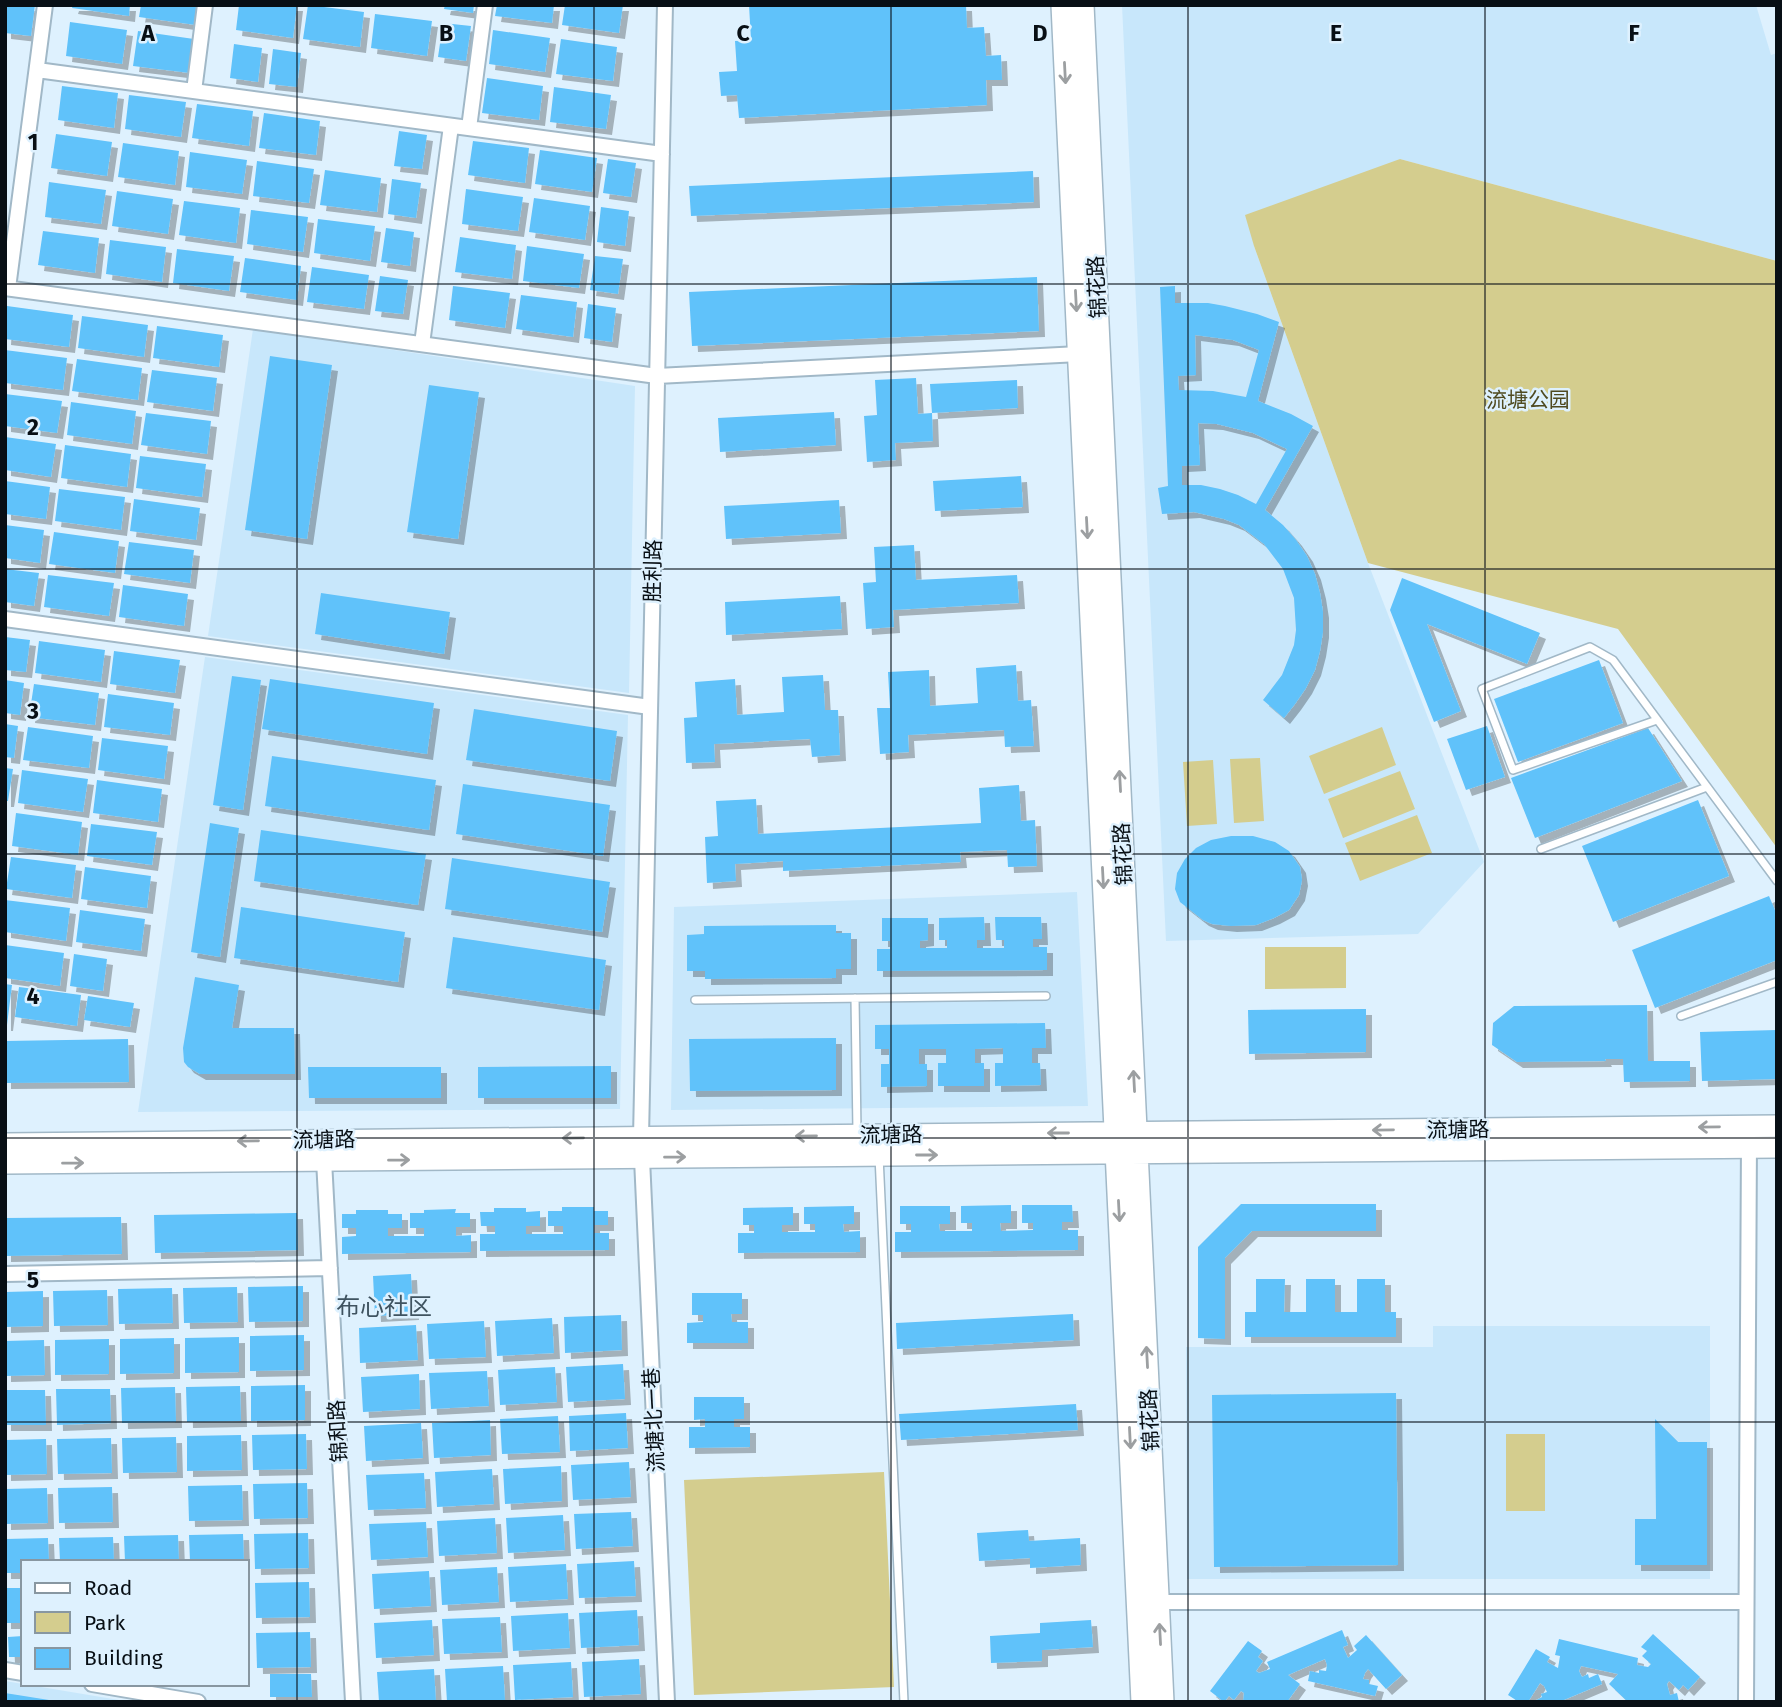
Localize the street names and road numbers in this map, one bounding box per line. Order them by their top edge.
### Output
street label: 锦花路 [1082,255,1112,319]
street label: 胜利路 [639,539,667,603]
street label: 锦花路 [1108,822,1138,886]
street label: 流塘路 [1426,1116,1490,1144]
street label: 流塘路 [859,1121,923,1149]
street label: 流塘路 [292,1126,356,1154]
street label: 流塘北一巷 [638,1367,670,1473]
street label: 锦花路 [1135,1388,1165,1452]
street label: 锦和路 [323,1399,353,1463]

